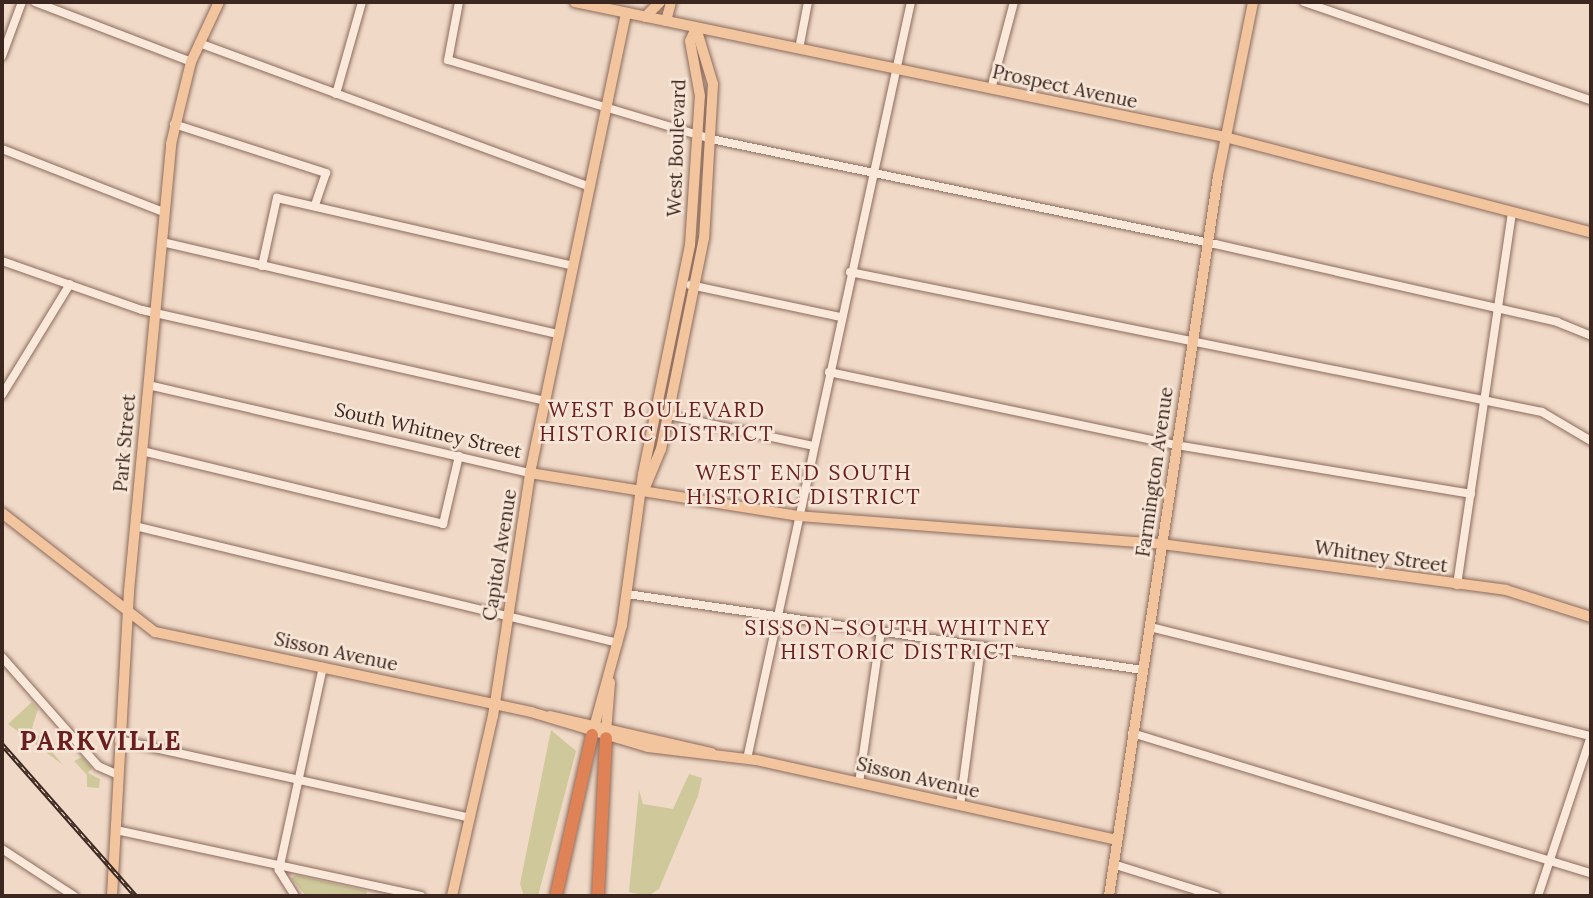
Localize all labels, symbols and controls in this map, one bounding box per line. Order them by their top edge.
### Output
street label: Prospect Avenue [990,60,1140,114]
street label: West Boulevard [663,79,691,217]
street label: Farmington Avenue [1132,385,1178,559]
street label: Park Street [109,393,141,493]
district label: WEST BOULEVARD HISTORIC DISTRICT [541,397,773,447]
street label: South Whitney Street [332,398,524,464]
district label: WEST END SOUTH HISTORIC DISTRICT [688,460,920,510]
street label: Capitol Avenue [478,487,522,623]
street label: Whitney Street [1313,536,1449,578]
district label: SISSON–SOUTH WHITNEY HISTORIC DISTRICT [747,615,1049,665]
street label: Sisson Avenue [272,628,400,676]
district label: PARKVILLE [21,725,181,757]
street label: Sisson Avenue [854,753,982,803]

